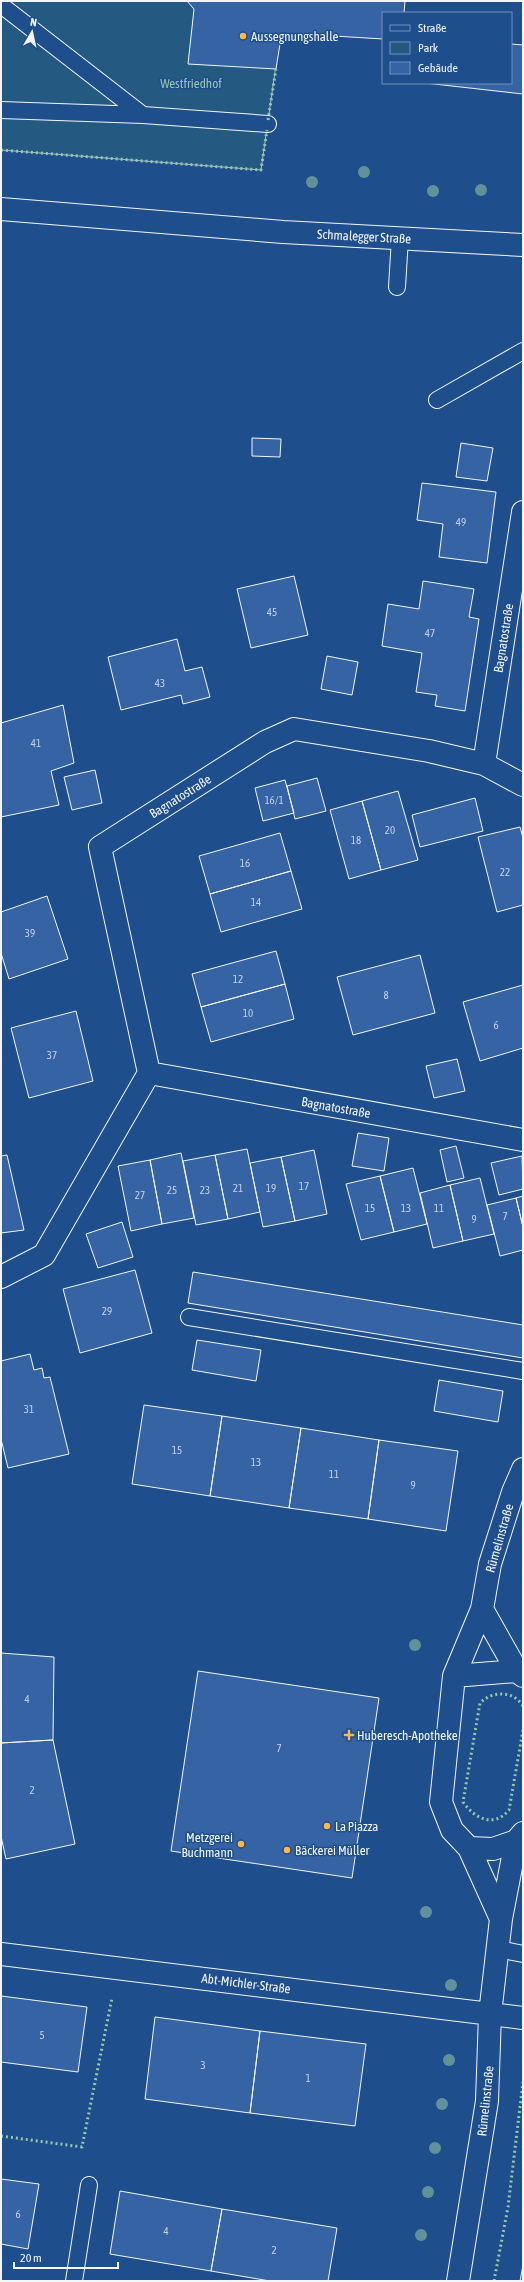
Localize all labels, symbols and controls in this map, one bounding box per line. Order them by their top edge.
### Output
north arrow [12,12,52,52]
legend [382,12,512,84]
text: N [29,16,38,29]
text: Straße [418,21,446,35]
place label: Aussegnungshalle [251,29,338,44]
marker: Aussegnungshalle [238,31,248,41]
text: Park [418,41,439,55]
text: Gebäude [418,61,458,75]
park label: Westfriedhof [160,76,222,91]
street label: Schmalegger Straße [317,227,412,246]
house number: 49 [456,516,466,528]
street label: Bagnatostraße [491,602,516,674]
house number: 45 [267,606,277,618]
house number: 47 [425,627,435,639]
house number: 43 [155,677,165,689]
house number: 41 [31,737,41,749]
street label: Bagnatostraße [147,772,214,821]
house number: 16/1 [264,794,284,806]
house number: 20 [385,824,395,836]
house number: 18 [351,834,361,846]
house number: 16 [240,857,250,869]
house number: 22 [500,866,510,878]
house number: 14 [251,896,261,908]
house number: 39 [25,927,35,939]
house number: 12 [233,973,243,985]
house number: 8 [383,989,389,1001]
house number: 10 [243,1007,253,1019]
house number: 6 [493,1019,499,1031]
house number: 37 [47,1049,57,1061]
street label: Bagnatostraße [300,1094,372,1121]
house number: 17 [299,1180,309,1192]
house number: 21 [233,1182,243,1194]
house number: 19 [266,1182,276,1194]
house number: 25 [167,1184,177,1196]
house number: 23 [200,1184,210,1196]
house number: 27 [135,1189,145,1201]
house number: 15 [365,1202,375,1214]
house number: 13 [401,1202,411,1214]
house number: 11 [434,1202,444,1214]
house number: 7 [502,1210,508,1222]
house number: 9 [471,1213,477,1225]
house number: 29 [102,1305,112,1317]
house number: 31 [24,1403,34,1415]
house number: 15 [172,1444,182,1456]
house number: 13 [251,1456,261,1468]
house number: 11 [329,1468,339,1480]
house number: 9 [410,1479,416,1491]
street label: Rümelinstraße [483,1502,516,1574]
house number: 4 [24,1693,30,1705]
place label: Huberesch-Apotheke [357,1728,458,1743]
marker: Huberesch-Apotheke [344,1730,354,1740]
house number: 7 [276,1742,282,1754]
house number: 2 [29,1784,35,1796]
place label: La Piazza [335,1819,378,1834]
marker: La Piazza [322,1821,332,1831]
place label: Metzgerei Buchmann [181,1830,233,1860]
marker: Metzgerei Buchmann [236,1839,246,1849]
place label: Bäckerei Müller [295,1843,370,1858]
marker: Bäckerei Müller [282,1845,292,1855]
street label: Abt-Michler-Straße [201,1971,291,1996]
house number: 5 [39,2029,45,2041]
house number: 3 [200,2059,206,2071]
street label: Rümelinstraße [474,2065,497,2137]
house number: 1 [305,2072,311,2084]
house number: 6 [15,2208,21,2220]
house number: 4 [163,2225,169,2237]
scale bar [14,2244,118,2270]
house number: 2 [271,2244,277,2256]
text: 20 m [20,2251,42,2265]

